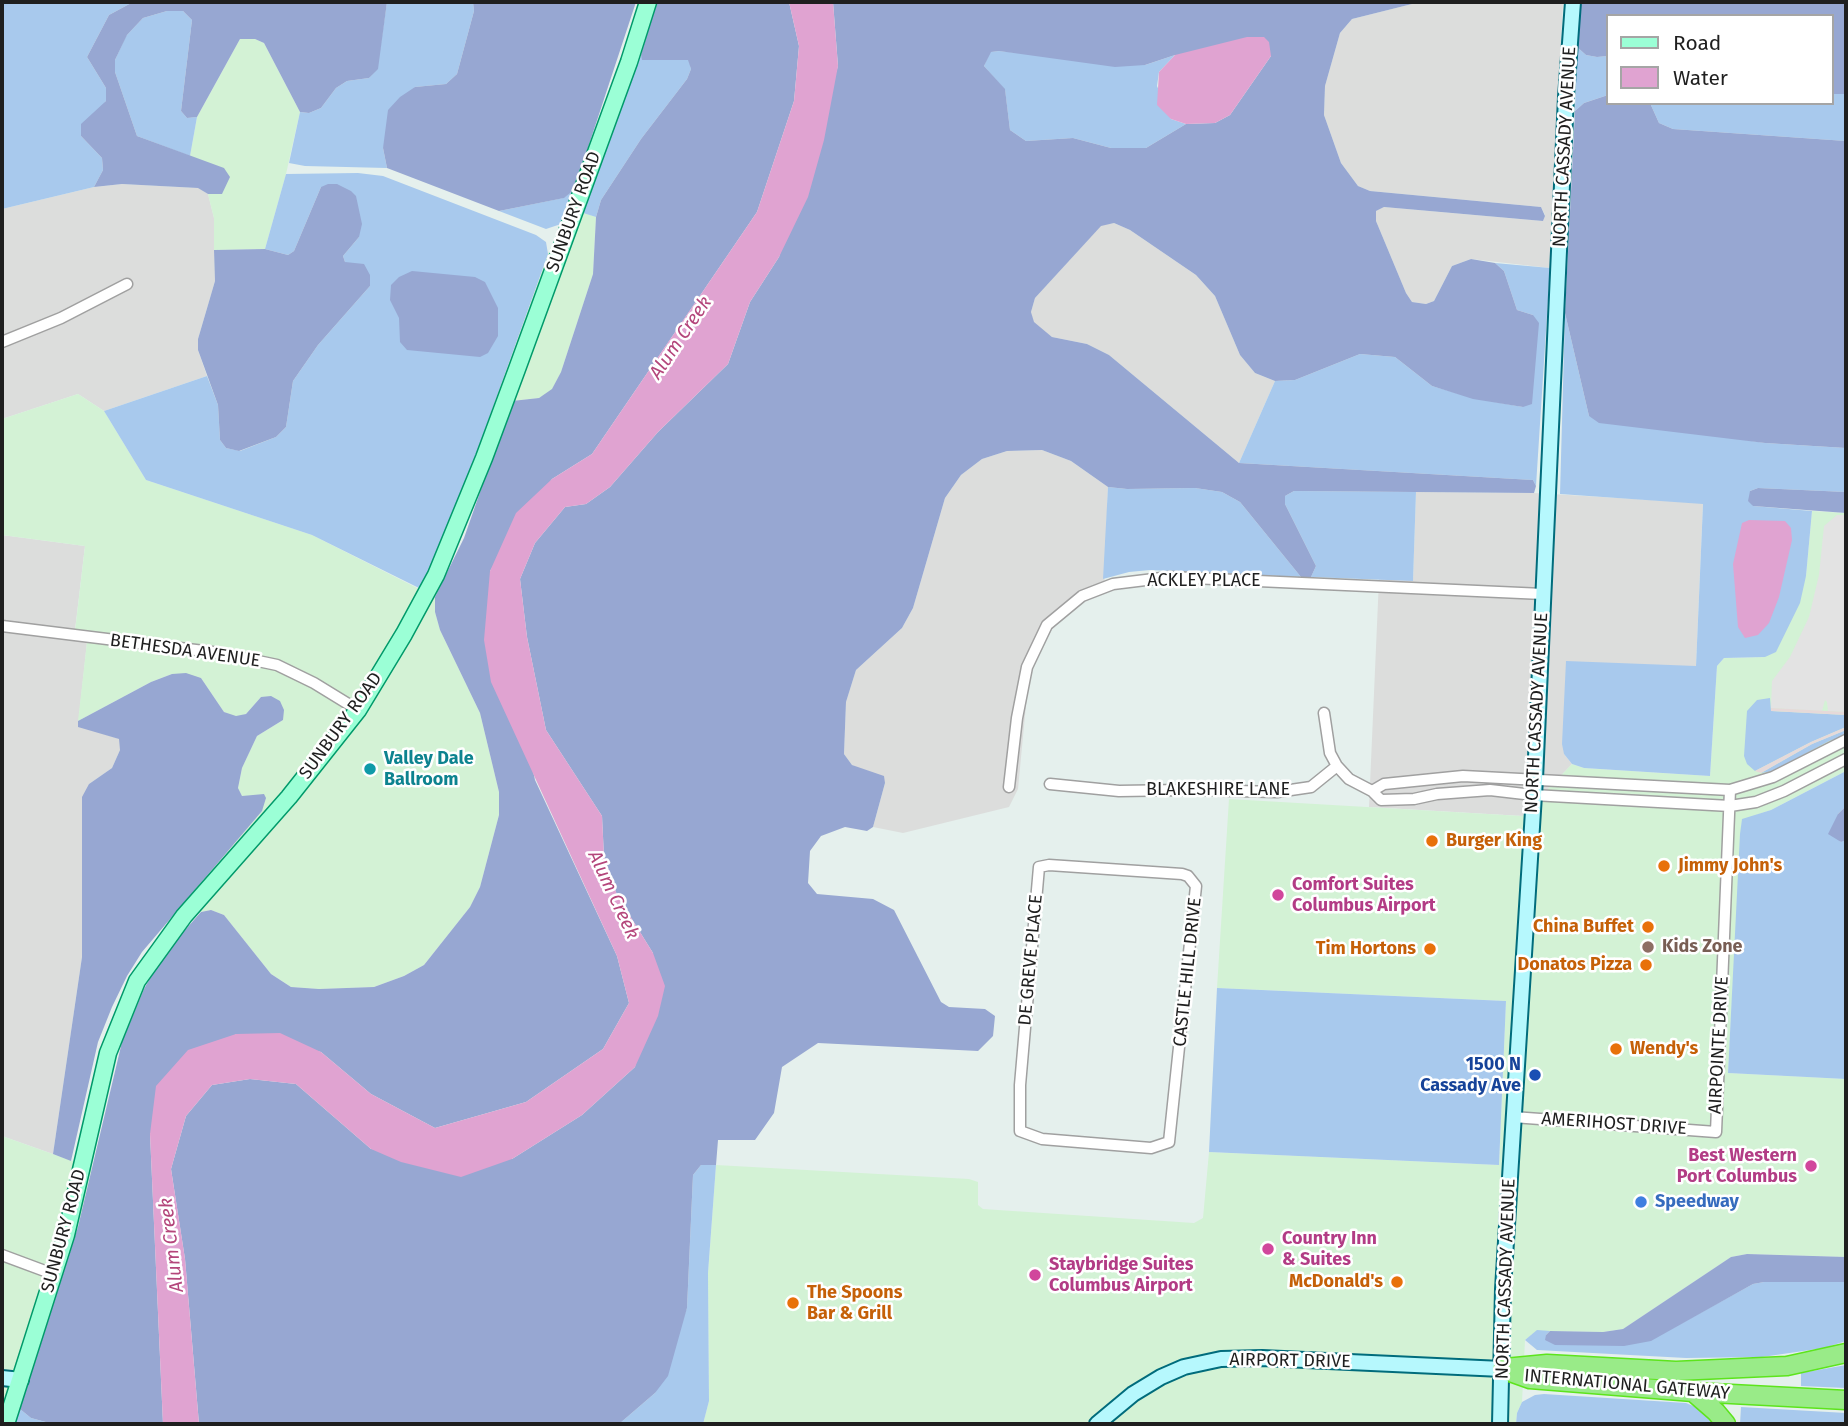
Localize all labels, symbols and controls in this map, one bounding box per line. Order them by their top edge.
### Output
legend [1606,14,1834,105]
text: Road [1673,30,1721,56]
street label: NORTH CASSADY AVENUE [1549,46,1581,248]
text: Water [1673,65,1728,91]
street label: SUNBURY ROAD [542,149,606,275]
water label: Alum Creek [645,292,717,384]
street label: ACKLEY PLACE [1147,570,1261,592]
street label: NORTH CASSADY AVENUE [1521,612,1553,814]
street label: BETHESDA AVENUE [109,630,261,672]
street label: SUNBURY ROAD [295,668,387,784]
place label: Valley Dale Ballroom [384,748,474,790]
marker: Valley Dale Ballroom [362,761,378,777]
street label: BLAKESHIRE LANE [1146,779,1290,801]
place label: Burger King [1446,830,1542,852]
marker: Burger King [1424,833,1440,849]
water label: Alum Creek [583,847,643,943]
place label: Jimmy John's [1678,855,1782,877]
marker: Jimmy John's [1656,858,1672,874]
place label: Comfort Suites Columbus Airport [1292,874,1436,917]
marker: Comfort Suites Columbus Airport [1270,887,1286,903]
street label: DE GREVE PLACE [1015,894,1047,1026]
street label: CASTLE HILL DRIVE [1169,896,1207,1048]
place label: China Buffet [1533,916,1634,938]
marker: China Buffet [1640,919,1656,935]
place label: Kids Zone [1662,936,1742,958]
place label: Tim Hortons [1316,938,1416,960]
marker: Kids Zone [1640,939,1656,955]
marker: Tim Hortons [1422,941,1438,957]
place label: Donatos Pizza [1517,954,1632,976]
marker: Donatos Pizza [1638,957,1654,973]
street label: AIRPOINTE DRIVE [1705,975,1733,1115]
place label: Wendy's [1630,1038,1698,1060]
marker: Wendy's [1608,1041,1624,1057]
place label: 1500 N Cassady Ave [1420,1054,1521,1096]
marker: 1500 N Cassady Ave [1527,1067,1543,1083]
street label: AMERIHOST DRIVE [1541,1108,1687,1140]
place label: Best Western Port Columbus [1677,1145,1797,1188]
marker: Best Western Port Columbus [1803,1158,1819,1174]
street label: SUNBURY ROAD [37,1167,91,1295]
street label: NORTH CASSADY AVENUE [1492,1178,1520,1380]
place label: Speedway [1655,1191,1739,1213]
marker: Speedway [1633,1194,1649,1210]
water label: Alum Creek [155,1196,189,1294]
place label: Country Inn & Suites [1282,1228,1377,1270]
marker: Country Inn & Suites [1260,1241,1276,1257]
place label: Staybridge Suites Columbus Airport [1049,1254,1193,1296]
marker: Staybridge Suites Columbus Airport [1027,1267,1043,1283]
place label: McDonald's [1289,1271,1383,1293]
marker: McDonald's [1389,1274,1405,1290]
place label: The Spoons Bar & Grill [807,1282,902,1324]
marker: The Spoons Bar & Grill [785,1295,801,1311]
street label: AIRPORT DRIVE [1229,1349,1351,1373]
street label: INTERNATIONAL GATEWAY [1523,1365,1731,1405]

